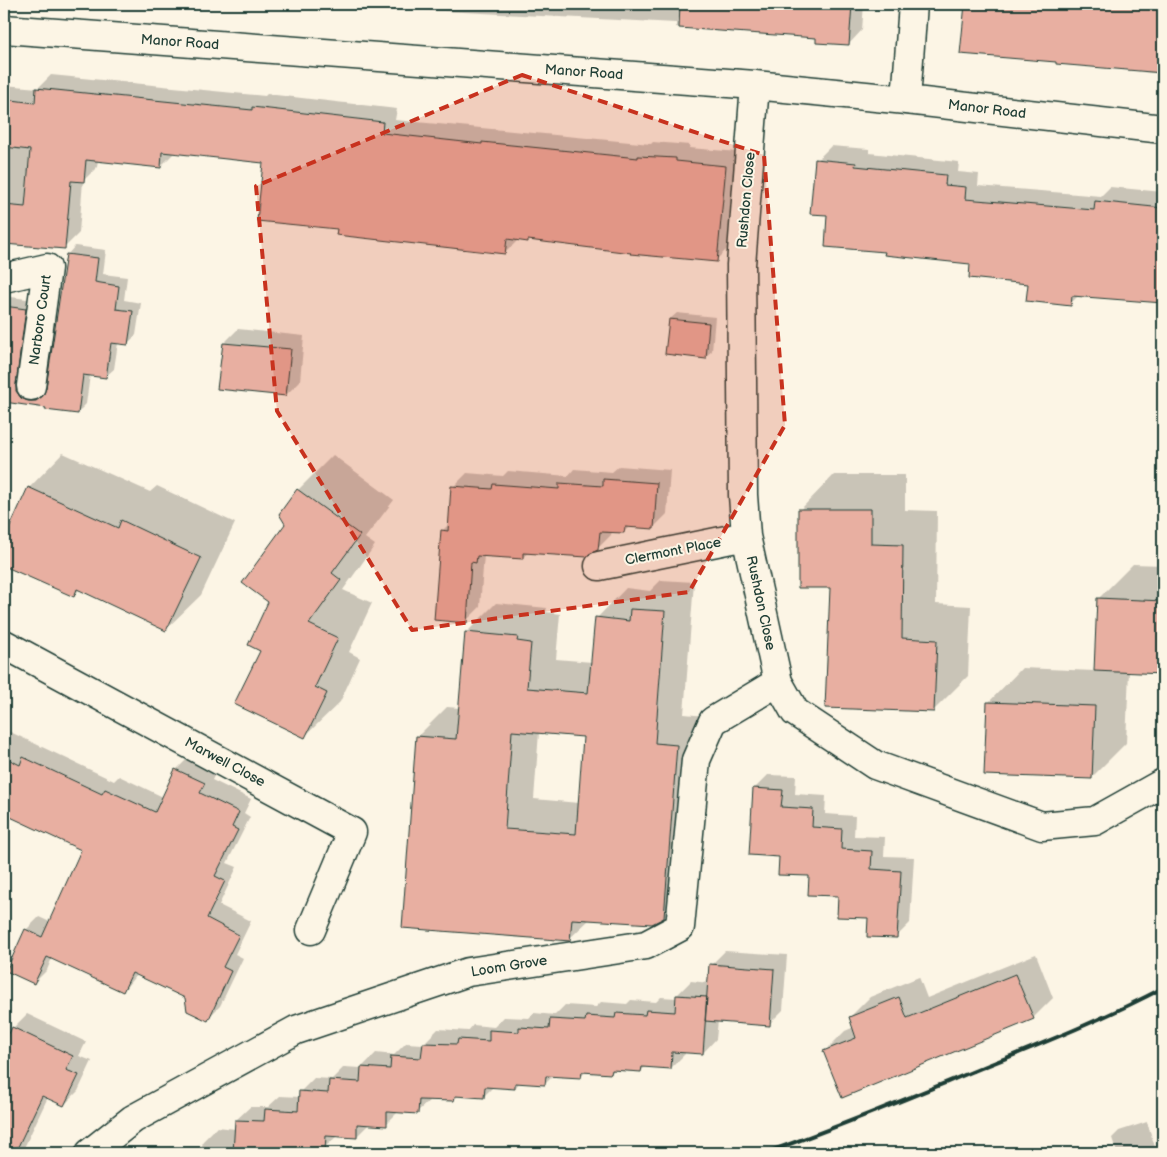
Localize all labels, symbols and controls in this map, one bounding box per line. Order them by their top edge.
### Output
street label: Manor Road [140,31,220,53]
street label: Manor Road [544,61,624,83]
street label: Manor Road [947,96,1027,122]
street label: Rushdon Close [733,151,759,249]
street label: Narboro Court [25,273,55,366]
street label: Clermont Place [624,533,722,569]
street label: Rushdon Close [743,554,779,652]
street label: Marwell Close [182,734,268,790]
street label: Loom Grove [470,952,548,980]

